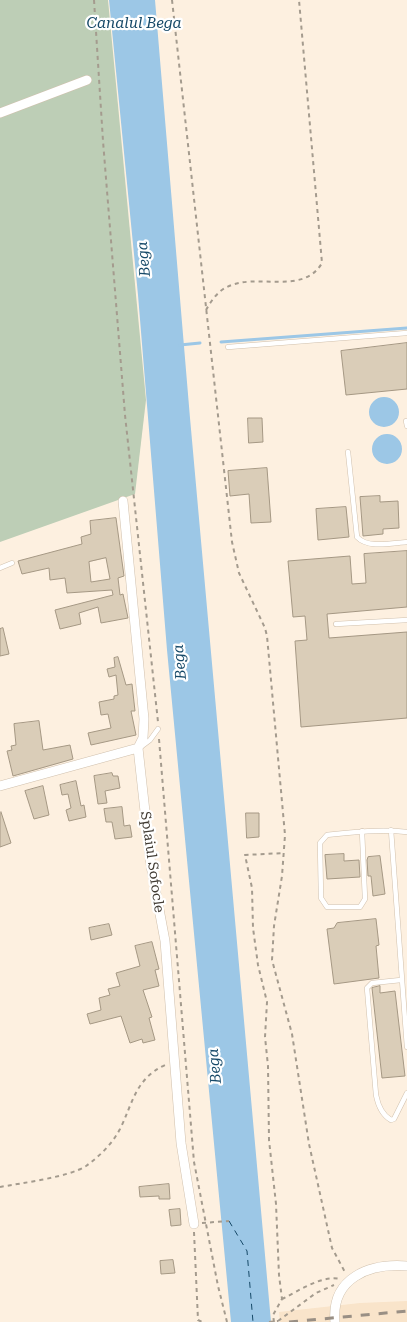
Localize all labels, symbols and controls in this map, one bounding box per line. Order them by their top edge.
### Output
water label: Canalul Bega [86,15,182,33]
water label: Bega [133,241,155,277]
water label: Bega [169,644,191,680]
street label: Splaiul Sofocle [137,810,167,914]
water label: Bega [204,1048,226,1084]

